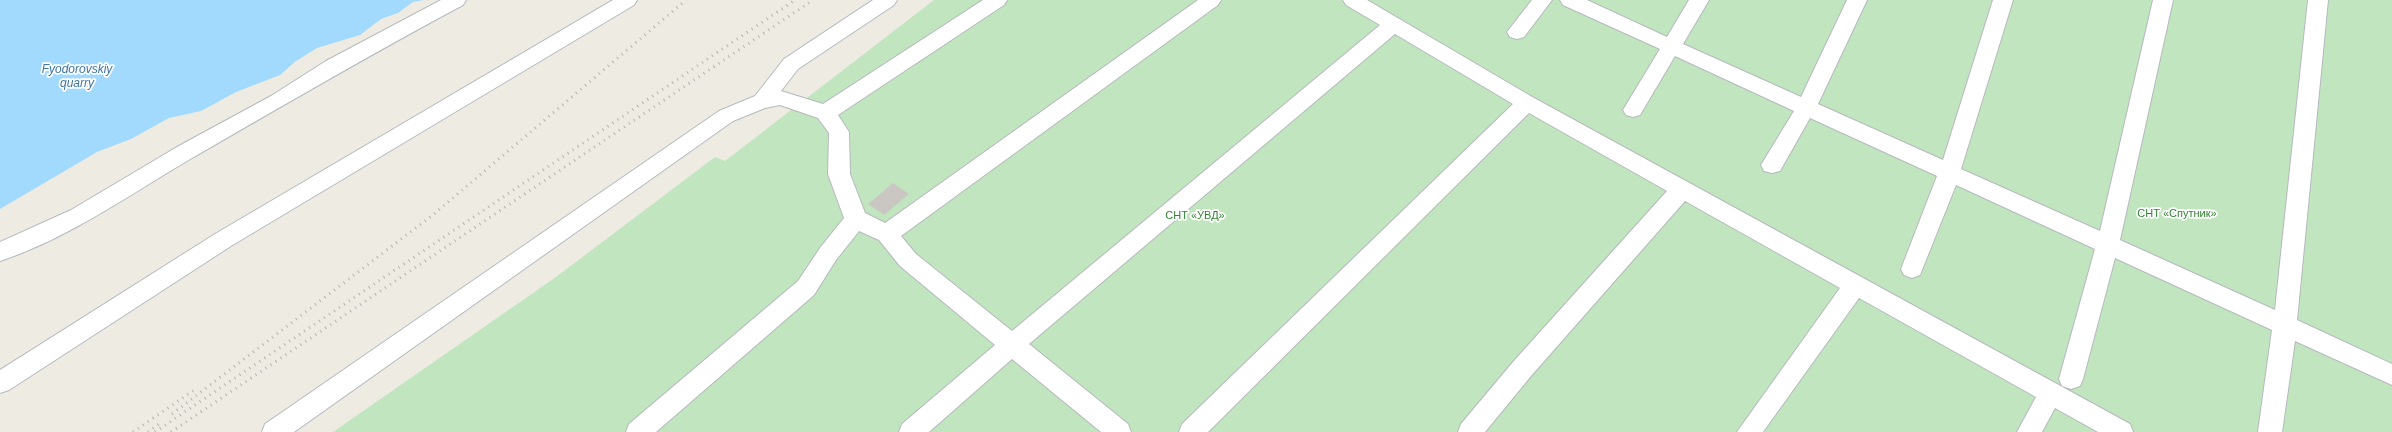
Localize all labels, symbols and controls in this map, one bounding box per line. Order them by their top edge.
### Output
water label: Fyodorovskiy quarry [42,63,112,91]
park label: СНТ «Спутник» [2137,207,2217,221]
park label: СНТ «УВД» [1165,209,1225,223]

